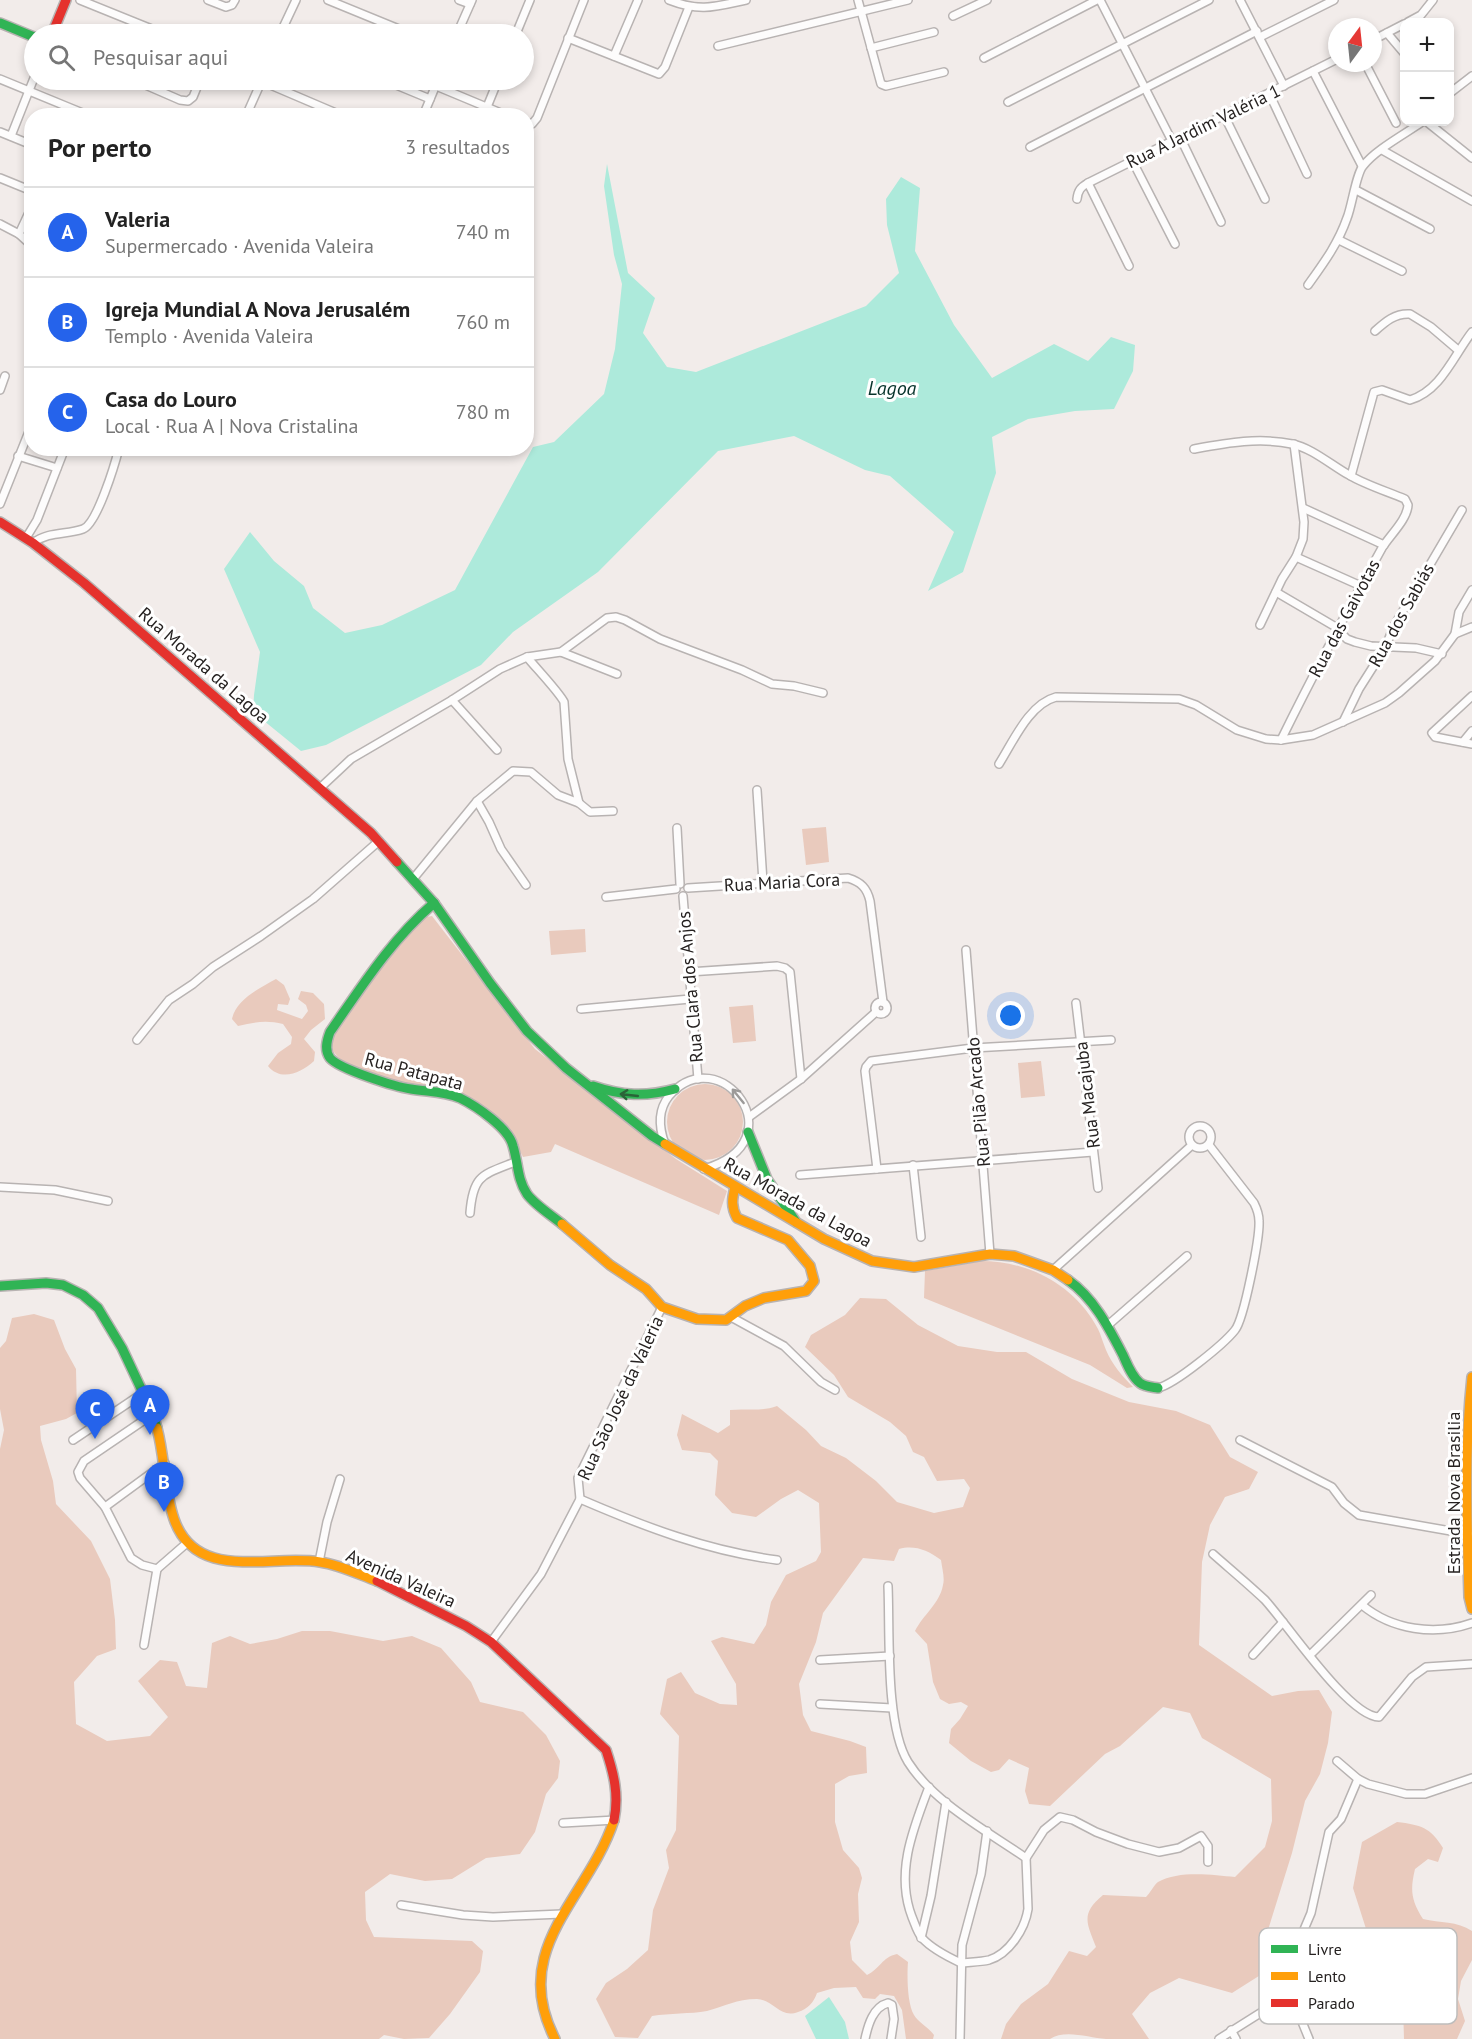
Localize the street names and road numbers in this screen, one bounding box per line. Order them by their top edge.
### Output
street label: Rua A Jardim Valéria 1 [1122,79,1284,173]
street label: Rua das Gaivotas [1303,555,1385,681]
street label: Rua dos Sabiás [1363,559,1439,671]
street label: Rua Morada da Lagoa [134,602,274,728]
street label: Rua Maria Cora [723,867,841,897]
street label: Rua Clara dos Anjos [672,910,708,1064]
street label: Rua Pilão Arcado [961,1036,995,1168]
street label: Rua Macajuba [1069,1040,1105,1150]
street label: Rua Patapata [362,1047,466,1095]
street label: Rua Morada da Lagoa [720,1152,876,1252]
street label: Rua São José da Valeria [572,1312,668,1484]
street label: Estrada Nova Brasilia [1442,1412,1465,1574]
street label: Avenida Valeira [343,1544,459,1612]

